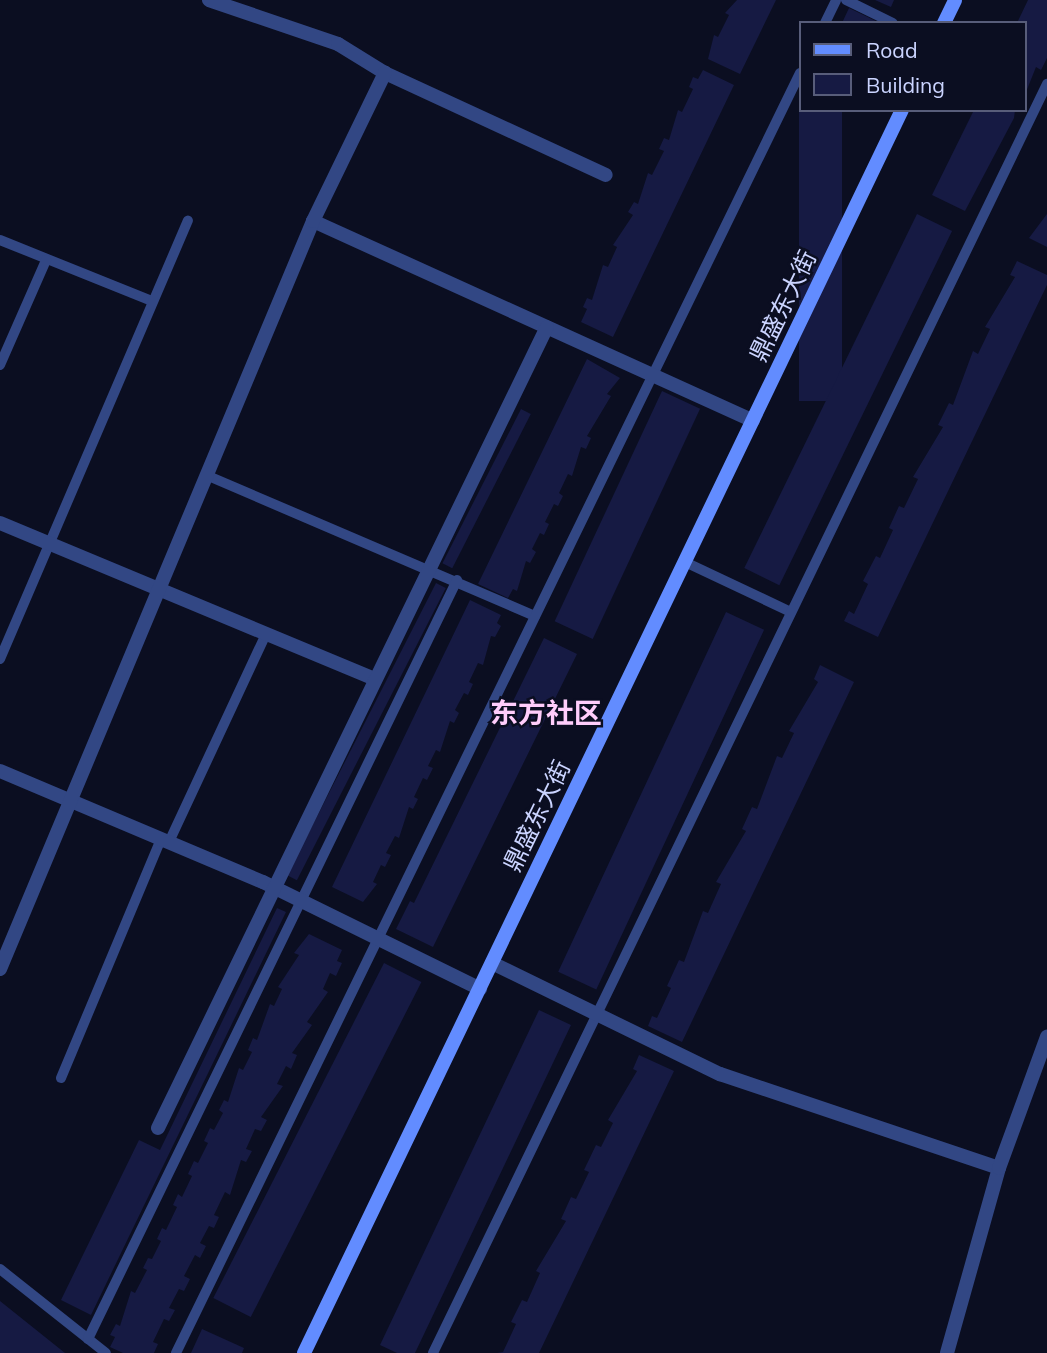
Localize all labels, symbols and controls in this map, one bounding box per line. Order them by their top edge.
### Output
legend [799,21,1026,112]
text: Road [866,37,917,63]
text: Building [866,72,945,98]
street label: 鼎盛东大街 [744,246,822,366]
district label: 东方社区 [490,696,602,730]
street label: 鼎盛东大街 [498,756,576,876]

